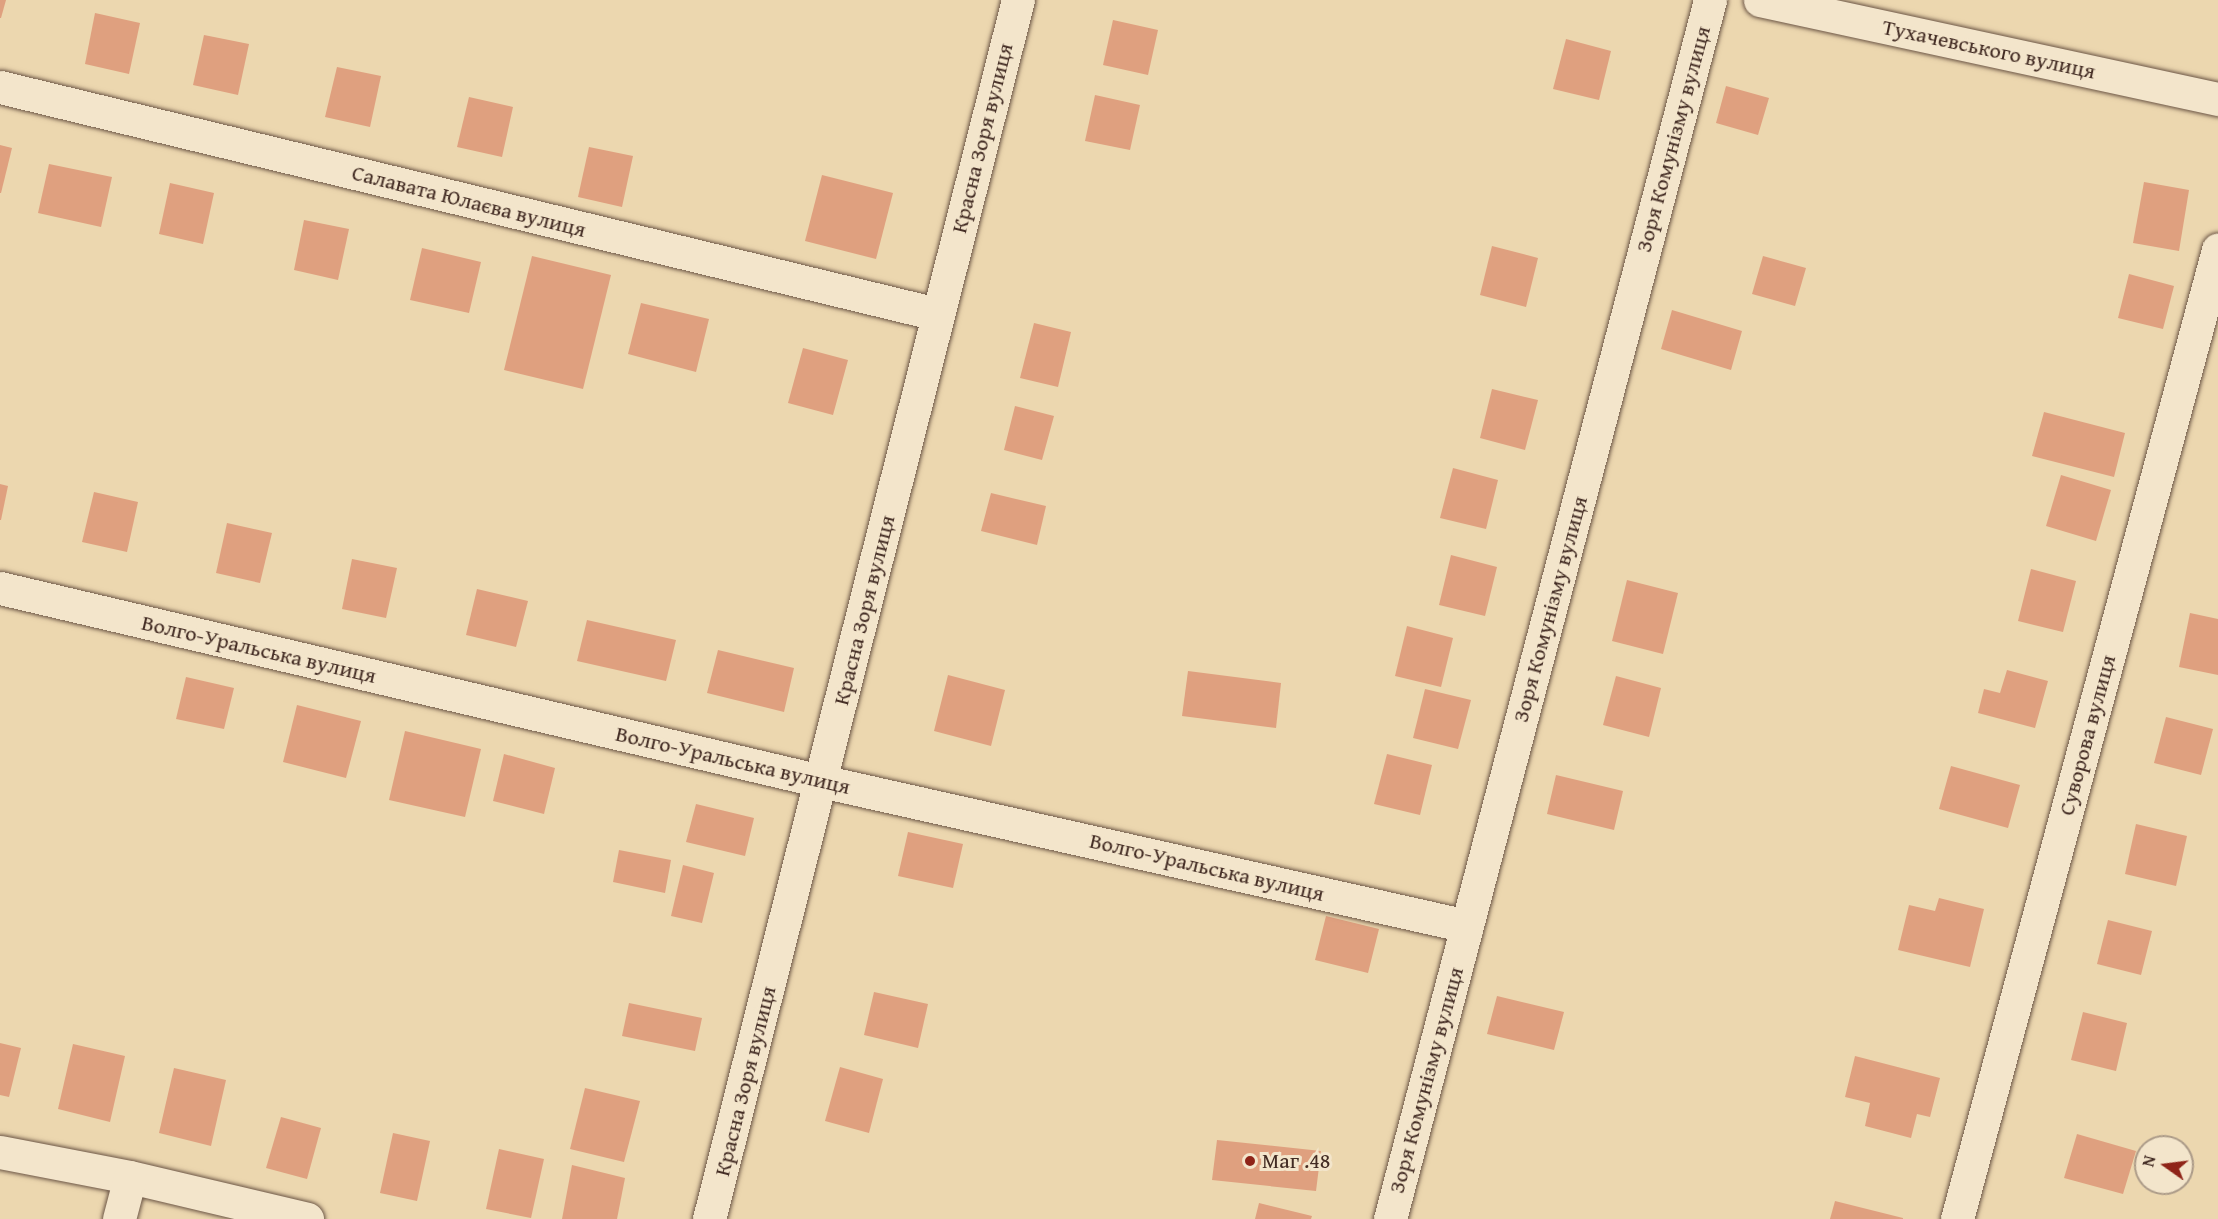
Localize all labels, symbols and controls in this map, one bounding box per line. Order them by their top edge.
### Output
street label: Тухачевського вулиця [1880,14,2098,84]
street label: Зоря Комунізму вулиця [1630,23,1716,255]
street label: Красна Зоря вулиця [946,40,1018,236]
street label: Салавата Юлаєва вулиця [349,159,589,243]
street label: Зоря Комунізму вулиця [1507,493,1593,725]
street label: Красна Зоря вулиця [828,512,900,708]
street label: Волго-Уральська вулиця [139,609,379,689]
street label: Суворова вулиця [2053,652,2121,818]
street label: Волго-Уральська вулиця [613,720,853,800]
street label: Волго-Уральська вулиця [1087,827,1327,907]
street label: Зоря Комунізму вулиця [1383,964,1469,1196]
street label: Красна Зоря вулиця [709,983,781,1179]
north arrow [2134,1135,2194,1195]
place label: Маг .48 [1262,1148,1330,1174]
text: N [2136,1153,2161,1169]
marker: Маг .48 [1243,1154,1257,1168]

